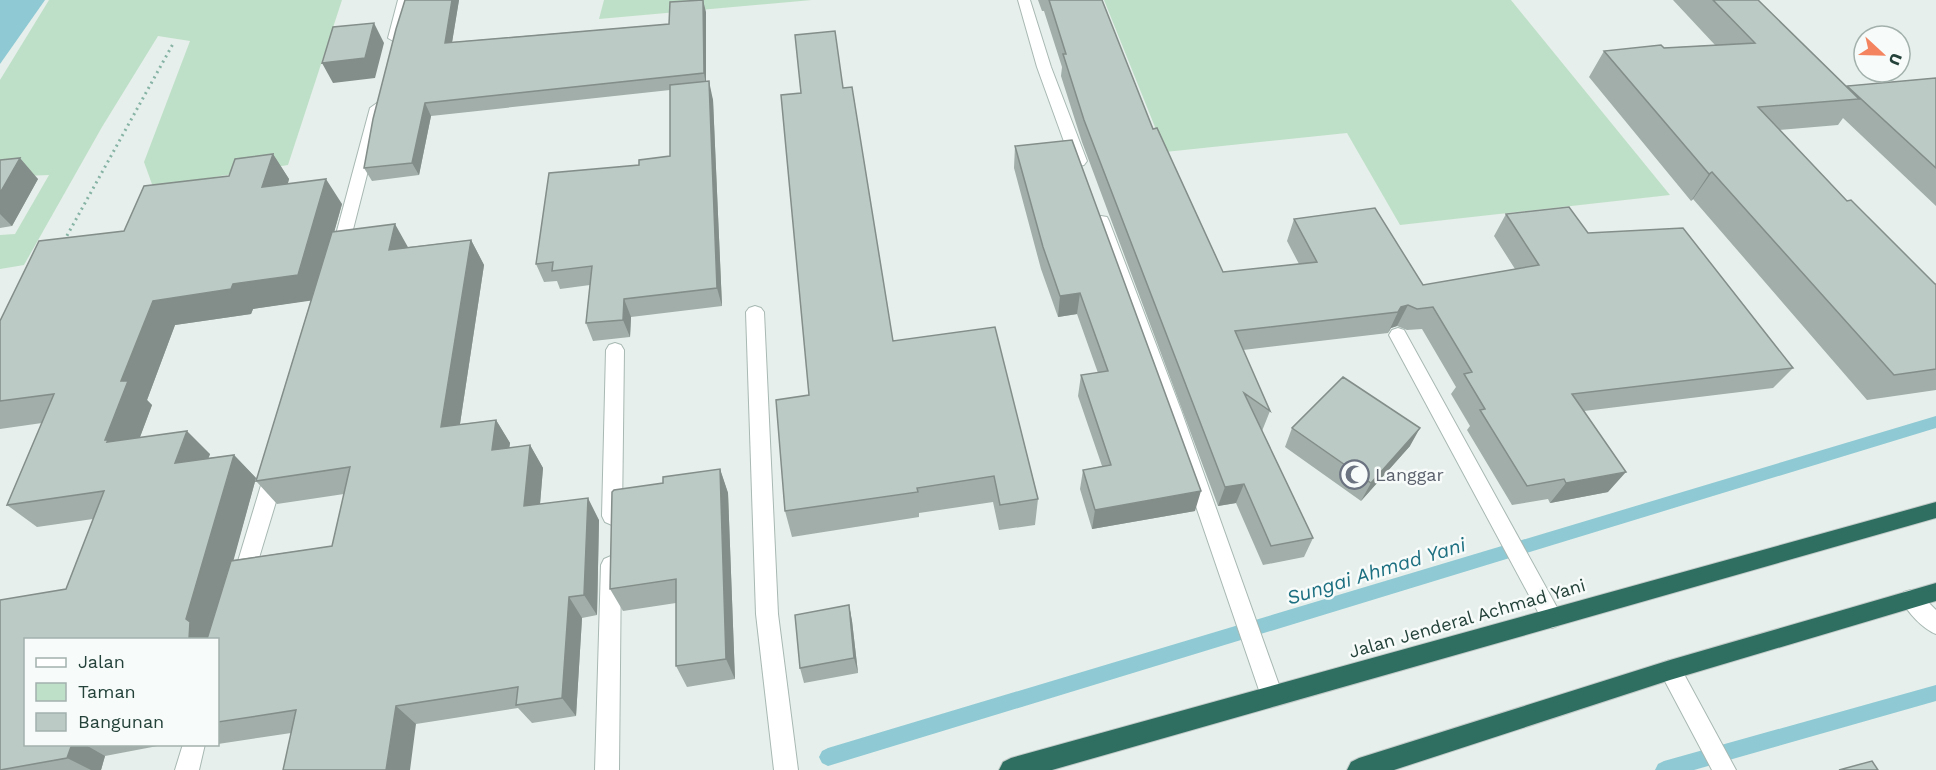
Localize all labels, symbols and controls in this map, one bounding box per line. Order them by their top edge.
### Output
north arrow [1852,24,1912,84]
text: U [1885,51,1906,68]
mosque icon: Langgar [1338,458,1370,490]
place label: Langgar [1375,464,1444,485]
water label: Sungai Ahmad Yani [1284,532,1469,610]
street label: Jalan Jenderal Achmad Yani [1346,574,1588,662]
legend [24,638,219,746]
text: Jalan [78,651,125,672]
text: Taman [78,681,136,702]
text: Bangunan [78,711,164,732]

